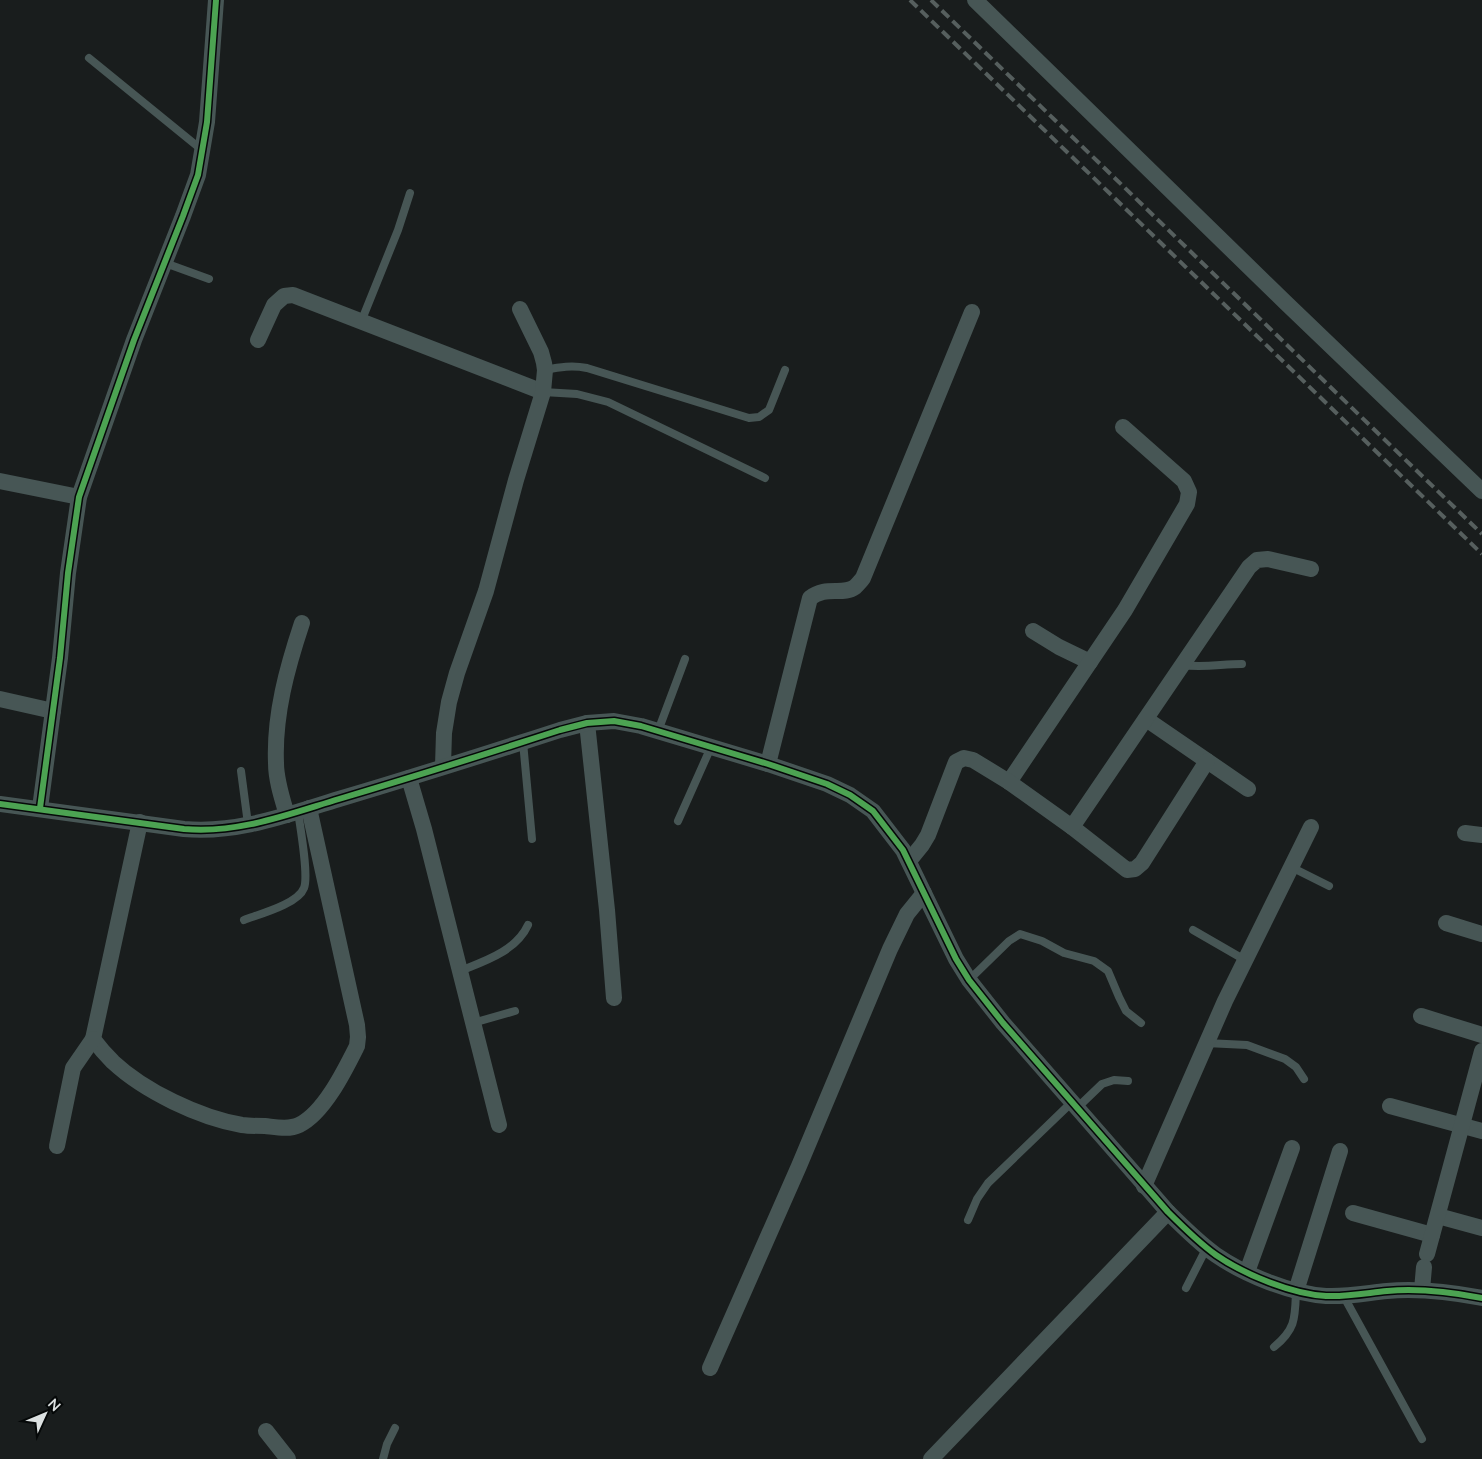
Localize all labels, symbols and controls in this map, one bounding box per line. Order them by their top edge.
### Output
north arrow [20,1389,70,1439]
text: N [45,1395,65,1414]

